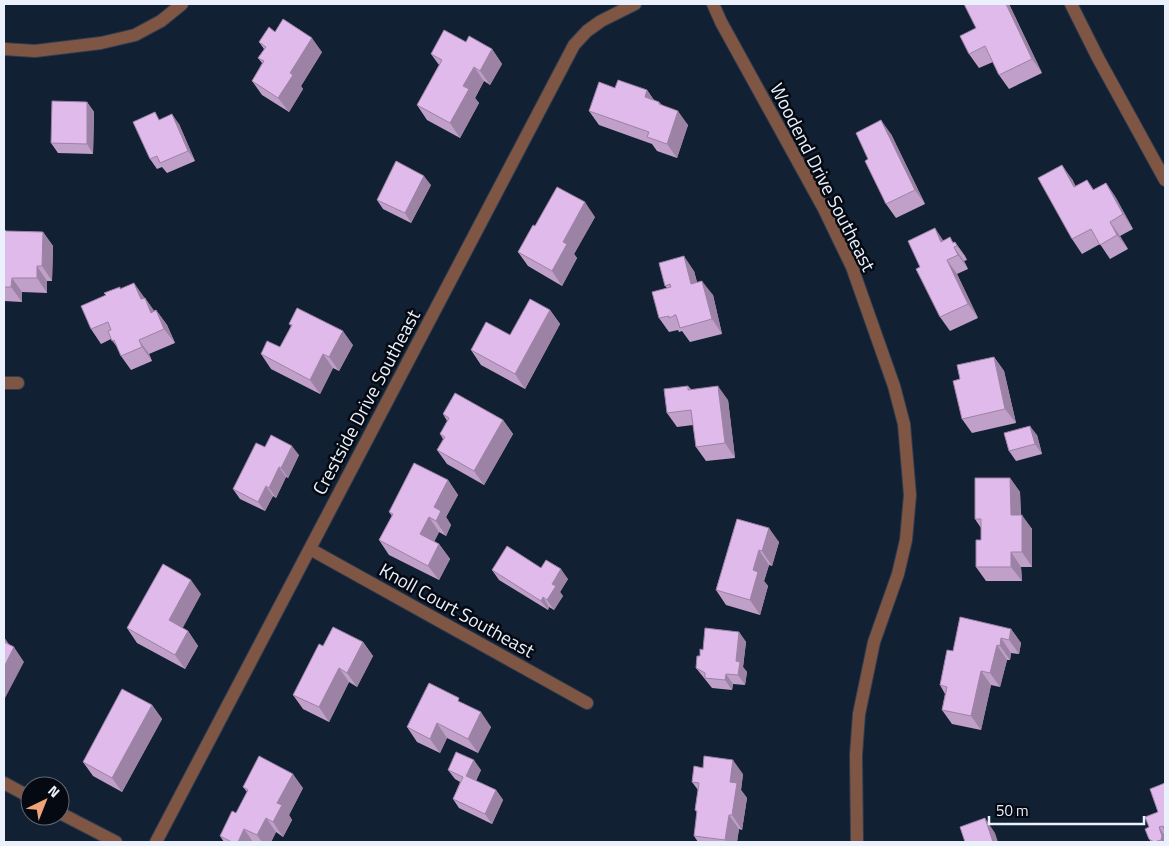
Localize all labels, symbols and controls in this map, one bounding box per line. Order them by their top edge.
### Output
street label: Woodend Drive Southeast [763,77,884,276]
street label: Crestside Drive Southeast [304,304,427,500]
street label: Knoll Court Southeast [374,555,540,664]
north arrow [20,776,70,826]
text: N [43,780,65,802]
scale bar [989,794,1144,826]
text: 50 m [996,799,1029,822]

